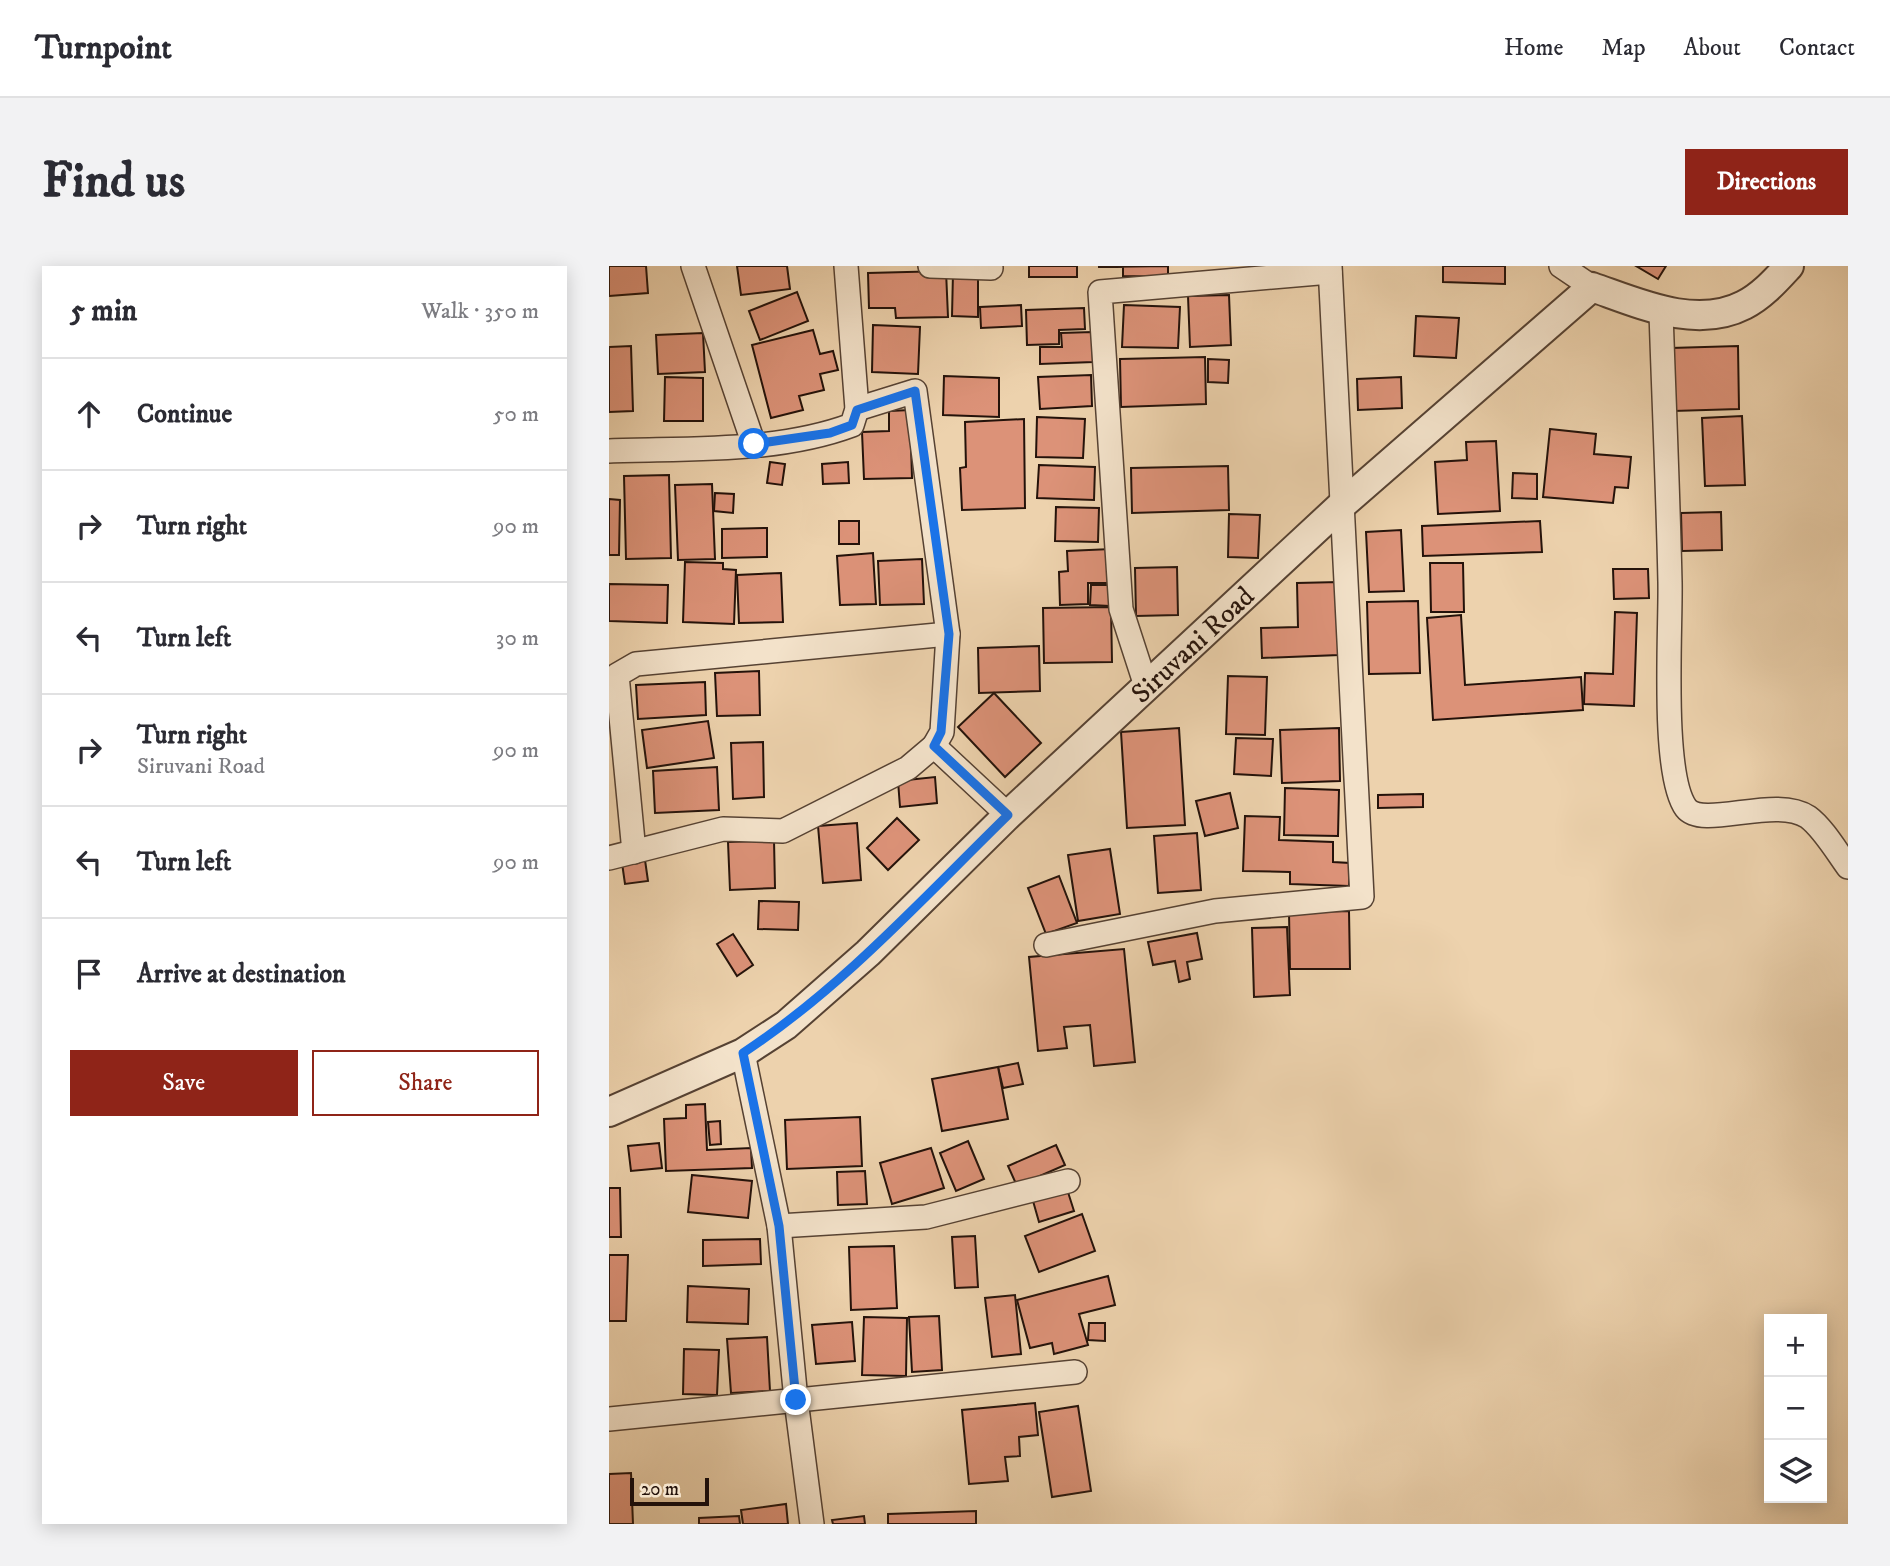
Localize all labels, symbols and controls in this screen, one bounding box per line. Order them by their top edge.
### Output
text: Turnpoint [35,28,172,69]
text: Home [1504,33,1563,63]
text: Map [1601,33,1646,63]
text: About [1684,33,1741,63]
text: Contact [1779,33,1855,63]
button: Directions [1685,149,1848,215]
text: Find us [42,151,185,213]
text: 5 min [70,293,137,330]
text: Walk · 350 m [421,297,539,326]
icon: ahead [70,395,108,433]
text: Continue [137,398,232,431]
text: 50 m [493,400,539,429]
route start [738,428,769,459]
icon: right [70,507,108,545]
text: Turn right [137,510,247,543]
text: 90 m [493,512,539,541]
street label: Siruvani Road [1124,579,1262,711]
icon: left [70,619,108,657]
text: Turn left [137,622,231,655]
text: 30 m [496,624,539,653]
text: Turn right [137,719,247,752]
icon: right [70,731,108,769]
text: 90 m [493,736,539,765]
text: Siruvani Road [137,752,265,781]
icon: left [70,843,108,881]
text: Turn left [137,846,231,879]
text: 90 m [493,848,539,877]
icon: arrive [70,955,108,993]
text: Arrive at destination [137,958,346,991]
button: Save [70,1050,298,1116]
button: Share [312,1050,539,1116]
map controls [1764,1314,1827,1503]
button: + [1764,1314,1827,1377]
button: − [1764,1377,1827,1440]
route end [780,1384,811,1415]
button: layers [1764,1440,1827,1503]
scale bar [630,1475,709,1507]
text: 20 m [641,1478,679,1501]

